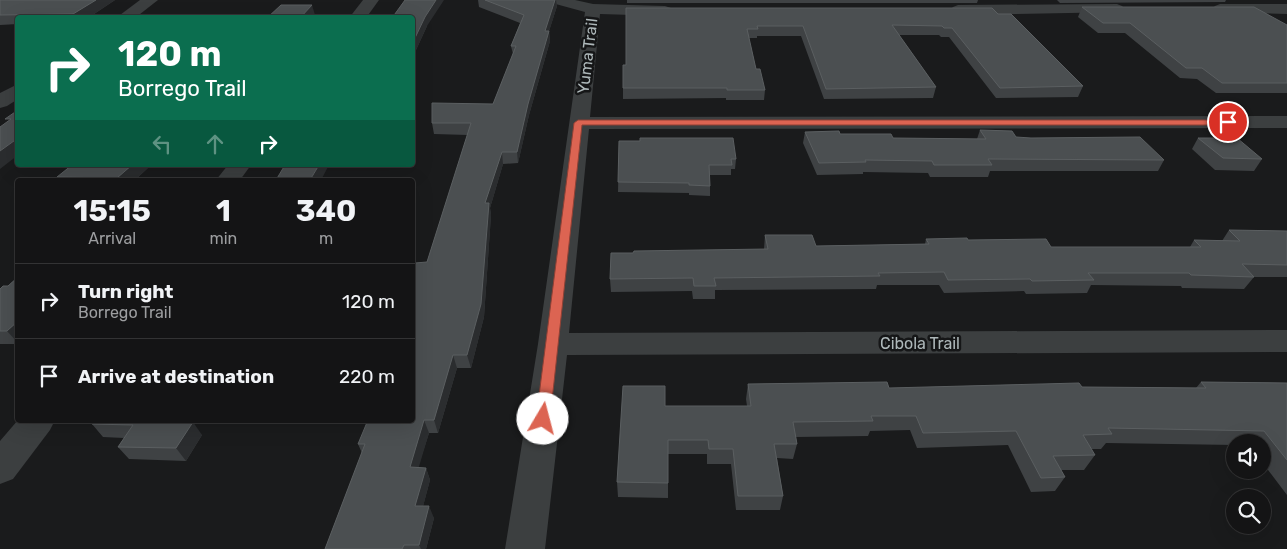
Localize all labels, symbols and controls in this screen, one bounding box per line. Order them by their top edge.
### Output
street label: Yuma Trail [573,17,602,95]
text: 120 m [118,33,221,75]
icon: right [35,35,100,100]
text: Borrego Trail [118,75,247,102]
pin [1207,101,1249,143]
icon: arrive [1214,108,1242,136]
icon: left [148,130,176,158]
icon: ahead [201,130,229,158]
icon: right [254,130,282,158]
text: 15:15 [74,193,151,229]
text: 1 [216,193,231,229]
text: 340 [296,193,356,229]
text: Arrival [88,229,136,248]
text: min [209,229,237,248]
text: m [319,229,333,248]
text: Turn right [78,280,173,303]
icon: right [35,287,63,315]
text: 120 m [342,290,395,313]
text: Borrego Trail [78,303,172,322]
street label: Cibola Trail [880,334,960,353]
icon: arrive [35,362,63,390]
text: Arrive at destination [78,365,274,388]
text: 220 m [339,365,395,388]
position arrow [516,392,568,444]
map controls [1226,434,1271,534]
button: sound [1226,434,1271,479]
button: search [1226,489,1271,534]

